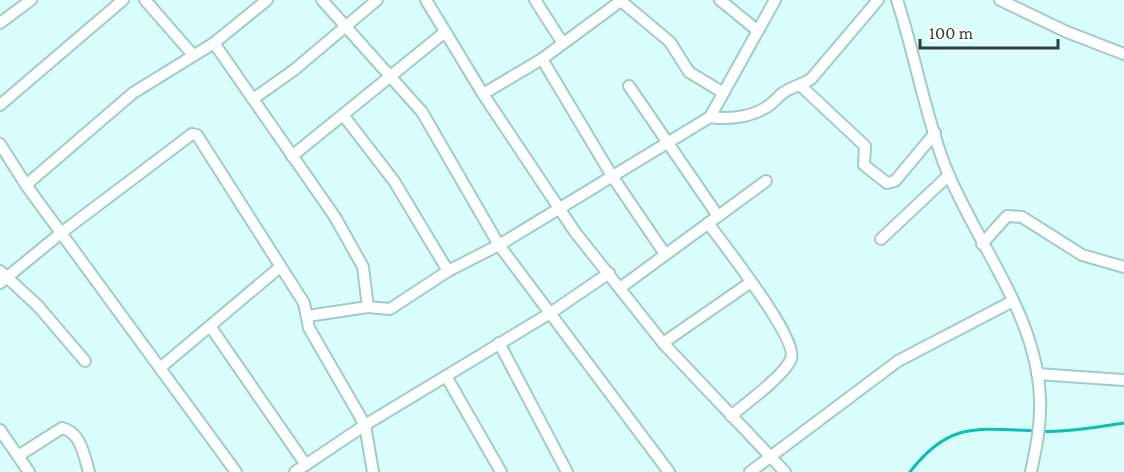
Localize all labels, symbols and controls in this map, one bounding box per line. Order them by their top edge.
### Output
scale bar [920,12,1058,50]
text: 100 m [929,23,974,43]

